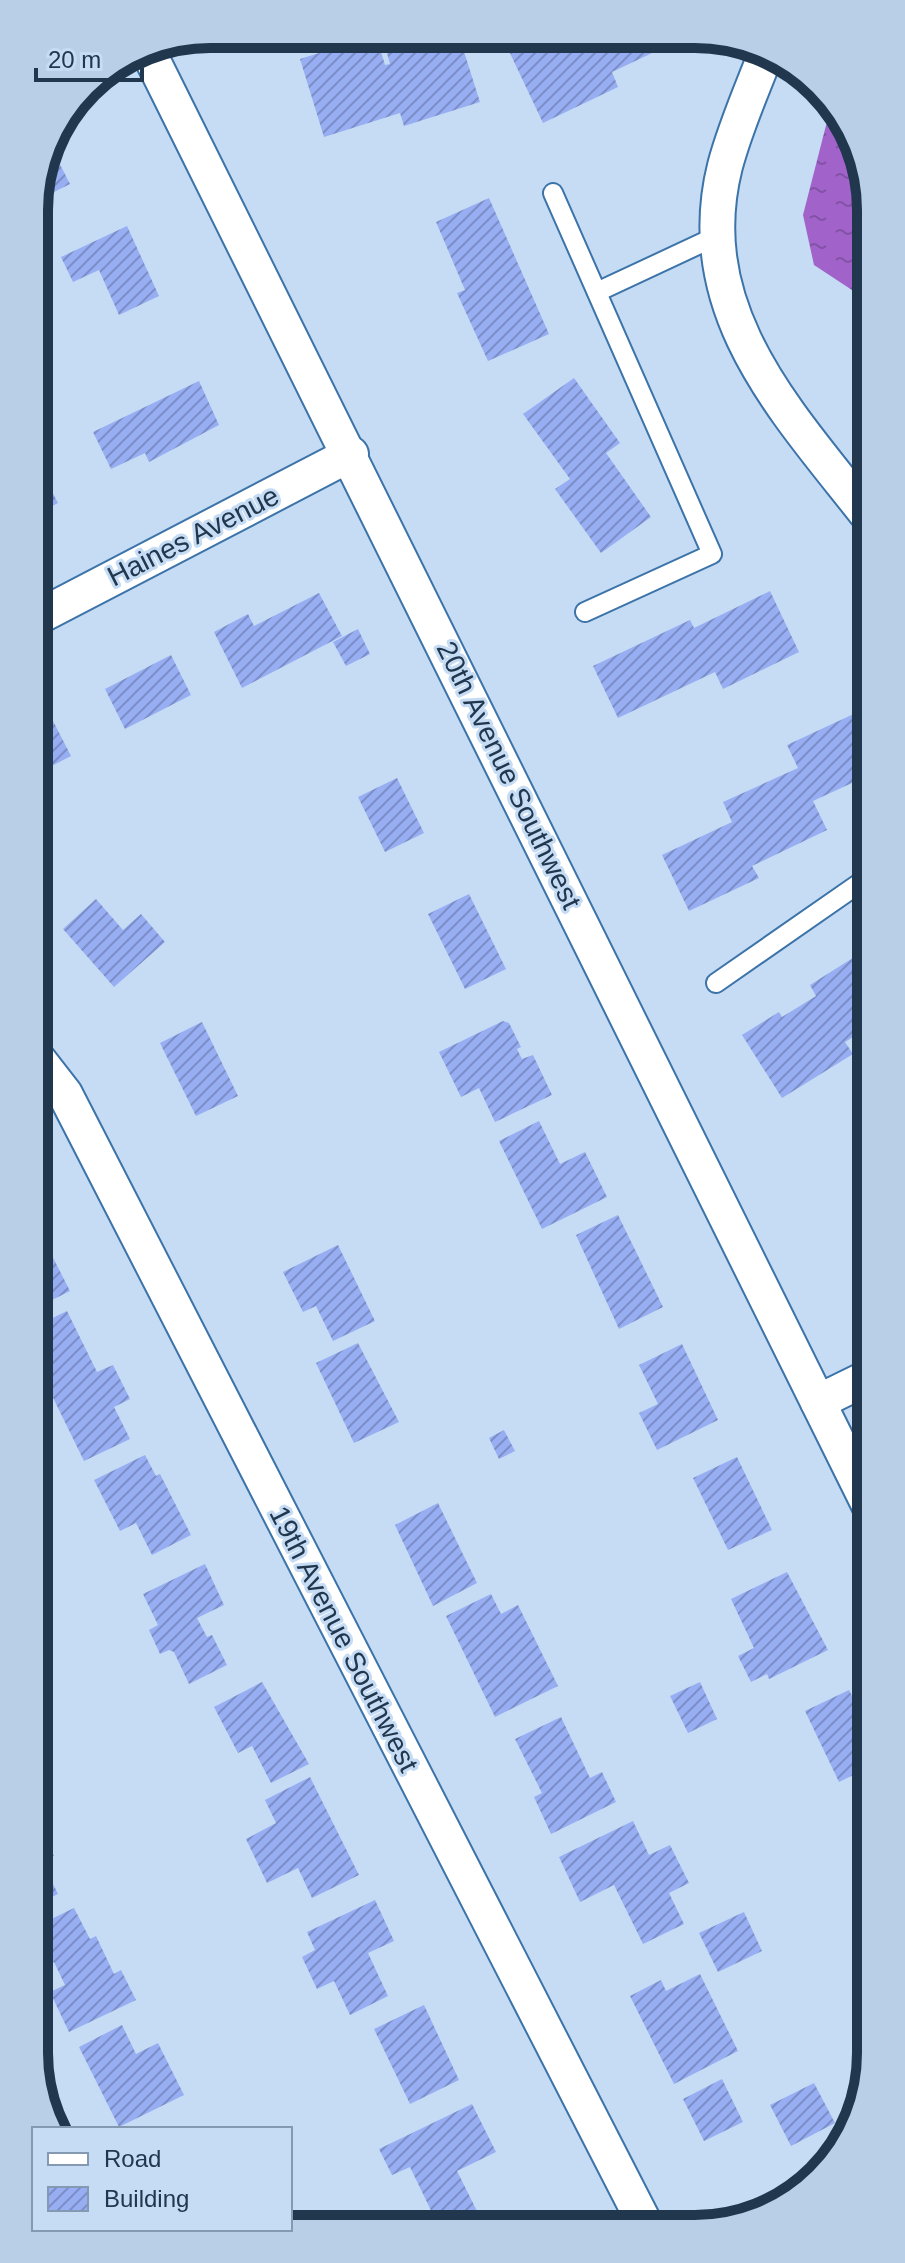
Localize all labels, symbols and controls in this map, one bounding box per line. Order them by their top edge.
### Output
scale bar [36,32,142,82]
text: 20 m [48,46,101,73]
street label: Haines Avenue [102,480,284,592]
street label: 20th Avenue Southwest [431,636,587,914]
street label: 19th Avenue Southwest [264,1501,425,1777]
legend [32,2127,292,2231]
text: Road [104,2145,161,2172]
text: Building [104,2185,189,2212]

